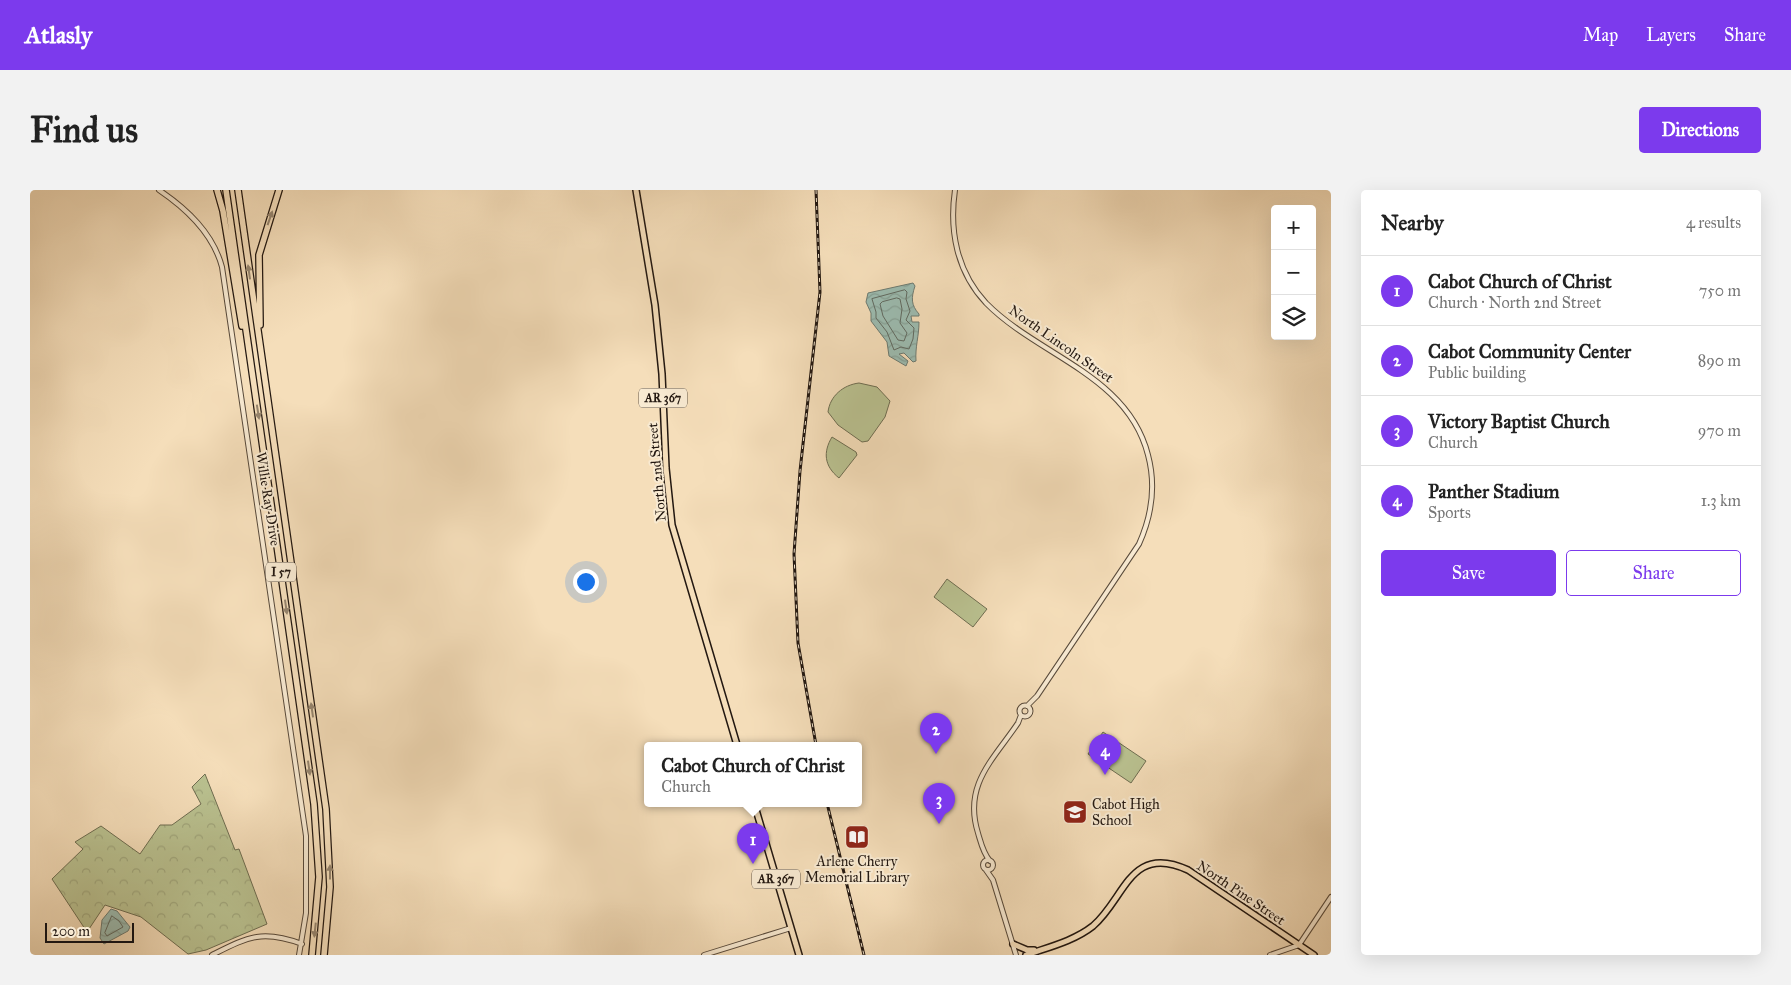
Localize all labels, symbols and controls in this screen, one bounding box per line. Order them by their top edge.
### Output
text: Atlasly [25,20,92,50]
text: Map [1583,24,1618,46]
text: Layers [1646,24,1696,46]
text: Share [1724,24,1766,46]
button: Directions [1639,107,1761,153]
text: Find us [30,109,138,152]
map controls [1271,205,1316,340]
button: + [1271,205,1316,250]
one-way arrow [266,210,274,225]
text: Nearby [1381,210,1444,236]
text: 4 results [1686,213,1741,232]
button: − [1271,250,1316,295]
one-way arrow [245,264,253,280]
text: Cabot Church of Christ [1428,270,1612,293]
text: 1 [1394,281,1400,300]
text: 750 m [1699,281,1741,300]
text: Church · North 2nd Street [1428,293,1601,312]
button: layers [1271,295,1316,340]
street label: North Lincoln Street [1005,302,1117,386]
text: Cabot Community Center [1428,340,1631,363]
text: 2 [1393,351,1401,370]
text: 890 m [1698,351,1741,370]
text: Public building [1428,363,1526,382]
road number: AR 367 [639,388,687,408]
one-way arrow [254,404,262,420]
text: Victory Baptist Church [1428,410,1610,433]
text: 3 [1394,421,1400,440]
text: 970 m [1698,421,1741,440]
street label: North 2nd Street [644,422,670,522]
text: Church [1428,433,1478,452]
street label: Willie Ray Drive [252,451,284,547]
text: Panther Stadium [1428,480,1560,503]
text: 4 [1393,491,1401,510]
text: 1.3 km [1701,491,1741,510]
text: Sports [1428,503,1471,522]
button: Save [1381,550,1556,596]
button: Share [1566,550,1741,596]
road number: I 57 [266,562,296,582]
your location [573,569,599,595]
one-way arrow [282,599,290,615]
one-way arrow [308,702,316,718]
pin: 2 [920,713,952,754]
pin: 4 [1089,734,1121,775]
popup [644,742,862,807]
text: Cabot Church of Christ [661,754,845,777]
one-way arrow [305,760,313,776]
text: Church [661,777,711,796]
pin: 3 [923,783,955,824]
place label: Cabot High School [1092,796,1160,829]
school or university icon: Cabot High School [1062,799,1088,825]
pin: 1 [737,823,769,864]
library icon: Arlene Cherry Memorial Library [844,824,870,850]
place label: Arlene Cherry Memorial Library [805,853,910,886]
street label: North Pine Street [1194,857,1288,929]
one-way arrow [326,863,334,879]
road number: AR 367 [752,870,800,889]
scale bar [45,920,134,943]
one-way arrow [311,922,319,938]
text: 200 m [52,923,90,940]

